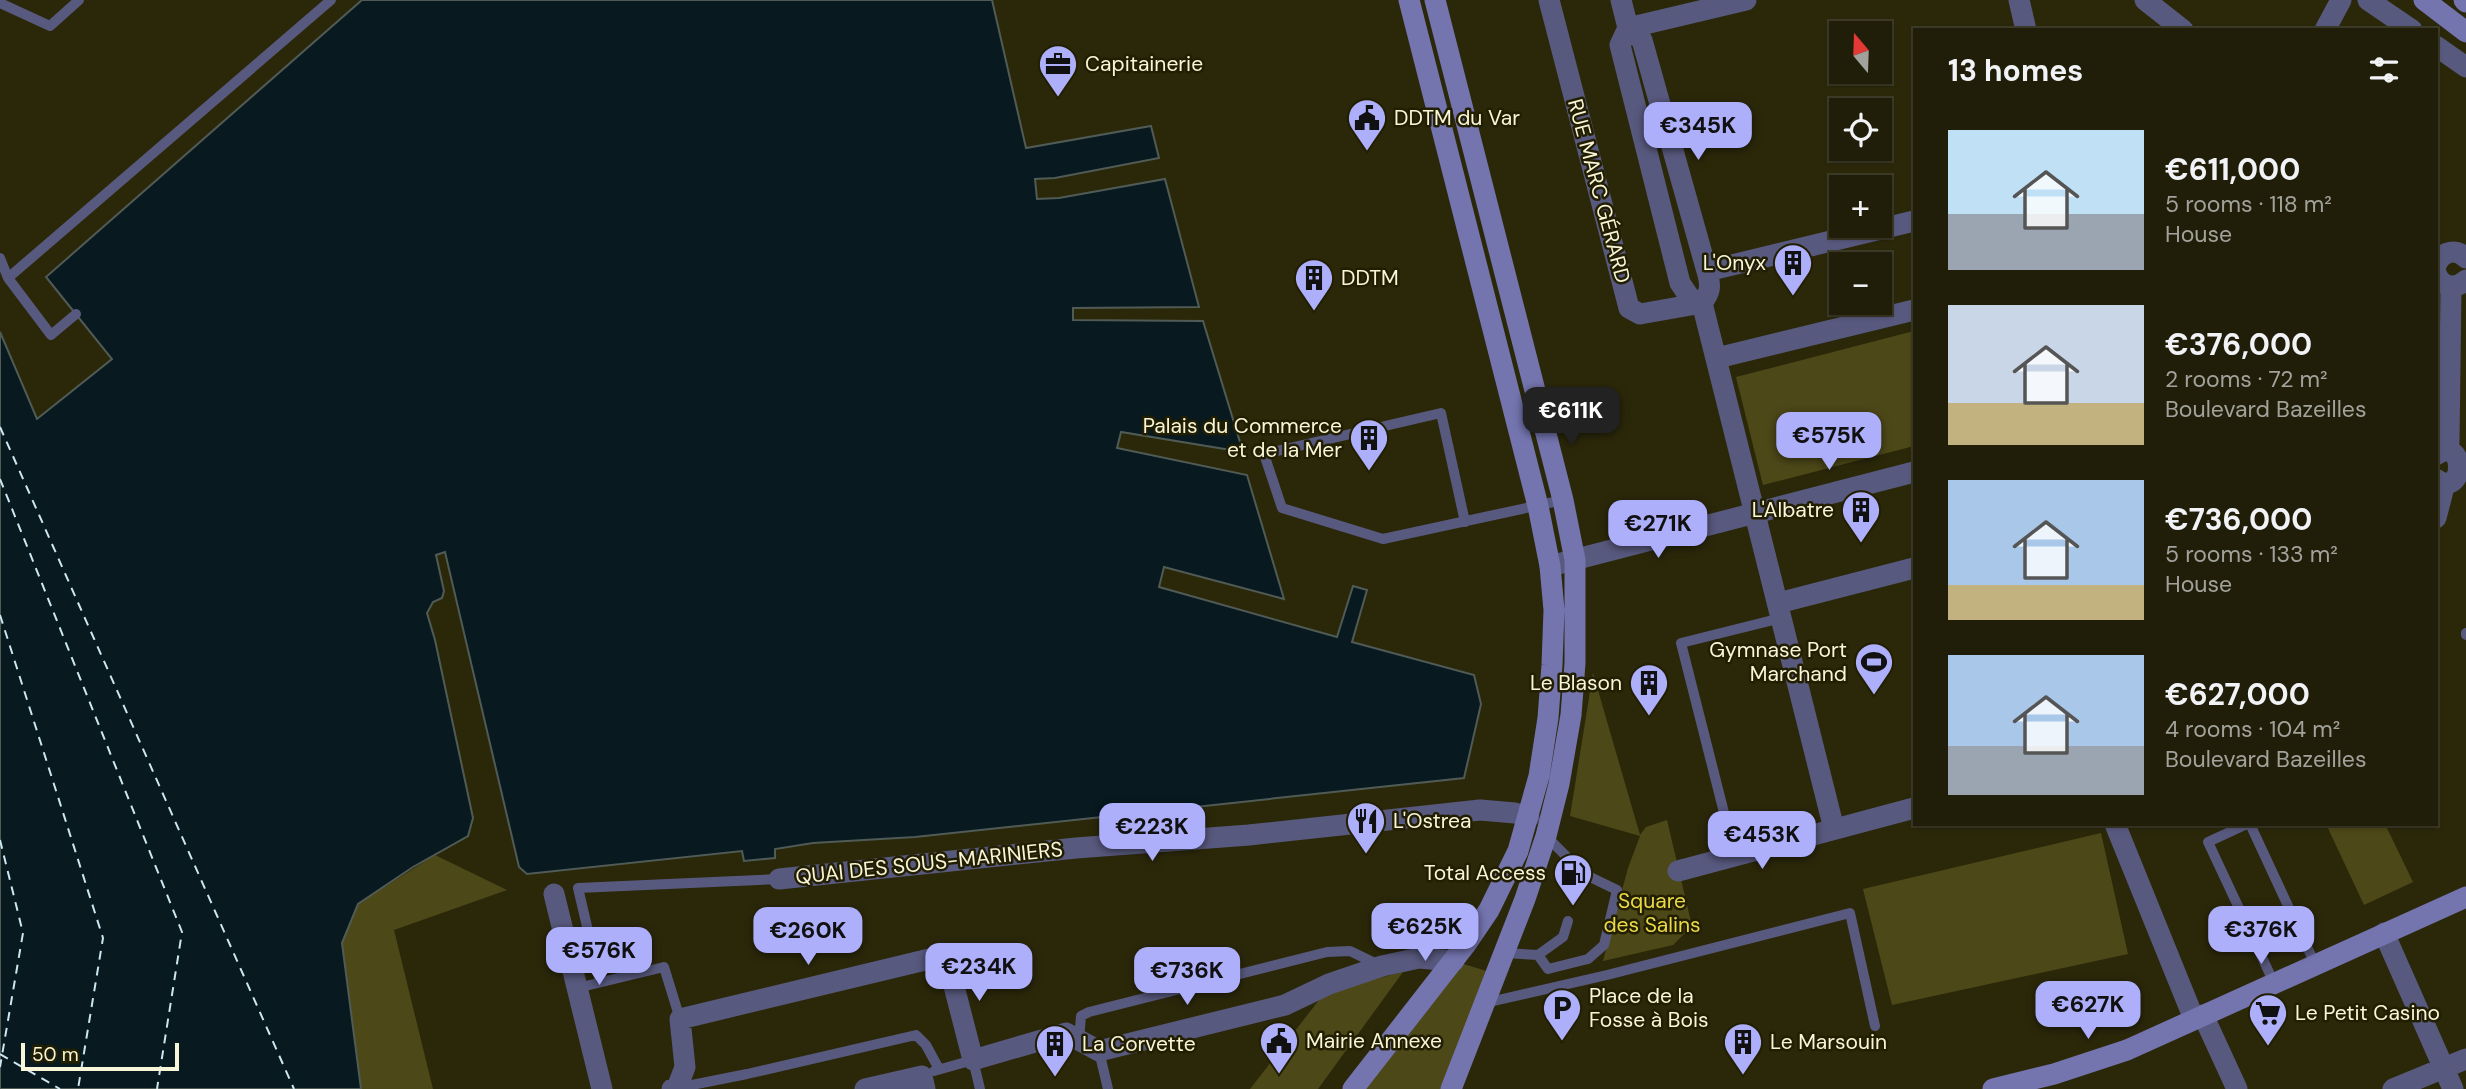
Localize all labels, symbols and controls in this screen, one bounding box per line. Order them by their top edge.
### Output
north arrow [1829,21,1892,84]
map controls [1829,21,1892,315]
office icon: Capitainerie [1037,43,1079,98]
place label: Capitainerie [1085,50,1203,78]
text: 13 homes [1948,51,2083,90]
icon: filters [2365,51,2403,89]
street label: RUE MARC GÉRARD [1561,96,1637,286]
public building icon: DDTM du Var [1346,97,1388,152]
button: locate [1829,98,1892,161]
pin: €345K [1649,102,1747,162]
place label: DDTM du Var [1394,104,1520,132]
text: €345K [1660,110,1736,140]
text: €611,000 [2165,150,2300,189]
icon: home [2004,158,2088,242]
button: + [1829,175,1892,238]
text: 5 rooms · 118 m² [2165,189,2332,219]
text: House [2165,219,2232,249]
building icon: L'Onyx [1772,242,1814,297]
place label: L'Onyx [1703,249,1766,277]
button: − [1829,252,1892,315]
building icon: DDTM [1293,257,1335,312]
place label: DDTM [1341,264,1399,292]
text: €376,000 [2165,325,2312,364]
icon: home [2004,333,2088,417]
text: 2 rooms · 72 m² [2165,364,2328,394]
pin: €611K [1522,388,1620,447]
text: Boulevard Bazeilles [2165,394,2366,424]
text: €611K [1539,395,1603,425]
place label: Palais du Commerce et de la Mer [1143,412,1342,464]
pin: €575K [1780,412,1878,472]
building icon: Palais du Commerce et de la Mer [1348,417,1390,472]
text: €575K [1792,420,1866,450]
building icon: L'Albatre [1840,489,1882,544]
place label: L'Albatre [1752,496,1834,524]
pin: €271K [1609,500,1707,560]
text: €736,000 [2165,500,2312,539]
text: €271K [1624,508,1692,538]
icon: home [2004,508,2088,592]
text: 5 rooms · 133 m² [2165,539,2338,569]
text: House [2165,569,2232,599]
place label: Gymnase Port Marchand [1709,636,1847,688]
sports icon: Gymnase Port Marchand [1853,641,1895,696]
building icon: Le Blason [1628,662,1670,717]
place label: Le Blason [1530,669,1622,697]
text: €627,000 [2165,675,2310,714]
icon: home [2004,683,2088,767]
text: 4 rooms · 104 m² [2165,714,2340,744]
text: Boulevard Bazeilles [2165,744,2366,774]
restaurant icon: L'Ostrea [1345,800,1387,855]
pin: €223K [1103,804,1201,863]
place label: L'Ostrea [1393,807,1471,835]
text: €223K [1115,811,1189,841]
pin: €453K [1713,812,1811,871]
text: €453K [1724,819,1800,849]
street label: QUAI DES SOUS-MARINIERS [794,835,1064,891]
fuel station icon: Total Access [1552,852,1594,907]
place label: Total Access [1424,859,1546,887]
park label: Square des Salins [1603,887,1701,939]
pin: €625K [1376,904,1474,963]
pin: €376K [2212,906,2310,966]
pin: €260K [759,908,857,967]
text: €625K [1387,911,1463,941]
text: €376K [2224,914,2298,944]
text: €260K [769,915,847,945]
pin: €576K [550,928,648,987]
text: €576K [562,935,636,965]
pin: €234K [930,944,1028,1003]
pin: €736K [1138,948,1236,1007]
text: €234K [941,951,1017,981]
text: €736K [1150,955,1224,985]
place label: Place de la Fosse à Bois [1589,982,1709,1034]
pin: €627K [2039,982,2137,1041]
parking icon: Place de la Fosse à Bois [1541,987,1583,1042]
text: €627K [2052,989,2124,1019]
supermarket icon: Le Petit Casino [2247,992,2289,1047]
place label: Le Petit Casino [2295,999,2440,1027]
public building icon: Mairie Annexe [1258,1020,1300,1075]
building icon: Le Marsouin [1722,1021,1764,1076]
building icon: La Corvette [1034,1023,1076,1078]
place label: Mairie Annexe [1306,1027,1442,1055]
place label: Le Marsouin [1770,1028,1887,1056]
place label: La Corvette [1082,1030,1196,1058]
scale bar [21,1040,178,1072]
text: 50 m [32,1042,79,1067]

